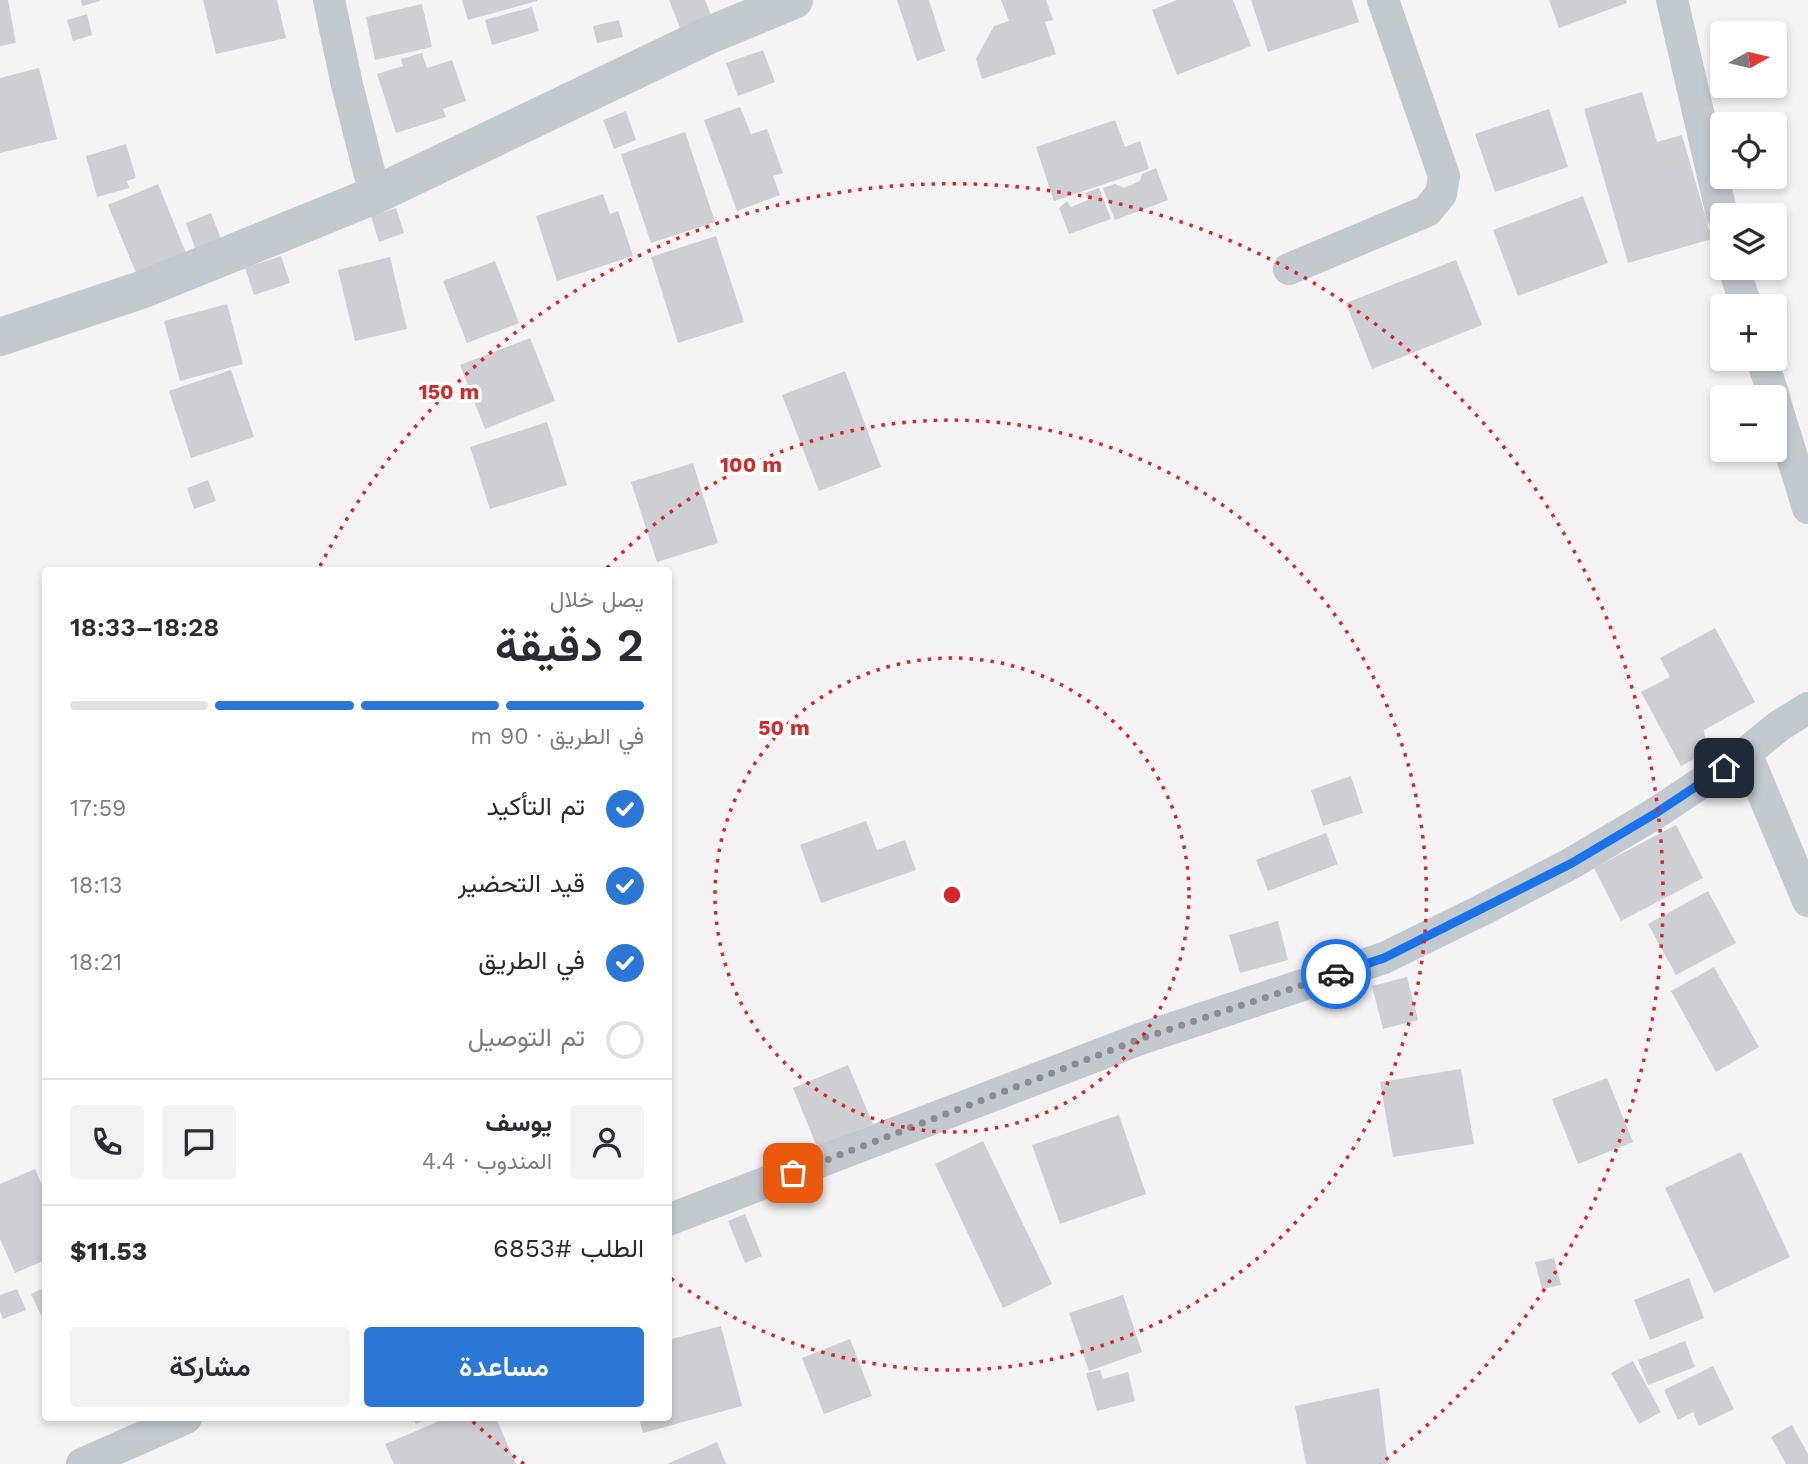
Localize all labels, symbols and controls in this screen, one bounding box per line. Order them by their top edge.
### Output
north arrow [1710,21,1787,98]
map controls [1710,21,1787,462]
button: locate [1710,112,1787,189]
button: layers [1710,203,1787,280]
button: + [1710,294,1787,371]
text: 150 m [419,379,479,404]
button: − [1710,385,1787,462]
text: 100 m [720,452,782,477]
text: يصل خلال [550,586,644,613]
text: 18:28–18:33 [70,612,220,642]
text: 2 دقيقة [495,618,644,672]
text: 50 m [758,715,810,740]
text: في الطريق · 90 m [470,723,644,750]
pin [1694,738,1754,798]
icon: home [1705,749,1743,787]
icon: check [606,790,644,828]
text: تم التأكيد [487,791,585,821]
text: 17:59 [70,795,126,822]
icon: check [606,867,644,905]
text: قيد التحضير [458,868,585,898]
text: 18:13 [70,872,122,899]
centre of rings [940,883,964,907]
courier [1301,939,1371,1009]
icon: check [606,944,644,982]
text: في الطريق [478,945,585,975]
text: 18:21 [70,949,122,976]
icon: car [1317,955,1355,993]
text: تم التوصيل [468,1022,585,1052]
button: phone [70,1105,144,1179]
button: chat [162,1105,236,1179]
button: person [570,1105,644,1179]
text: يوسف [485,1107,552,1137]
pin [763,1143,823,1203]
text: المندوب · 4.4 [422,1148,552,1175]
icon: bag [774,1154,812,1192]
text: الطلب #6853 [493,1233,644,1263]
text: $11.53 [70,1236,147,1266]
button: مشاركة [70,1327,350,1407]
button: مساعدة [364,1327,644,1407]

